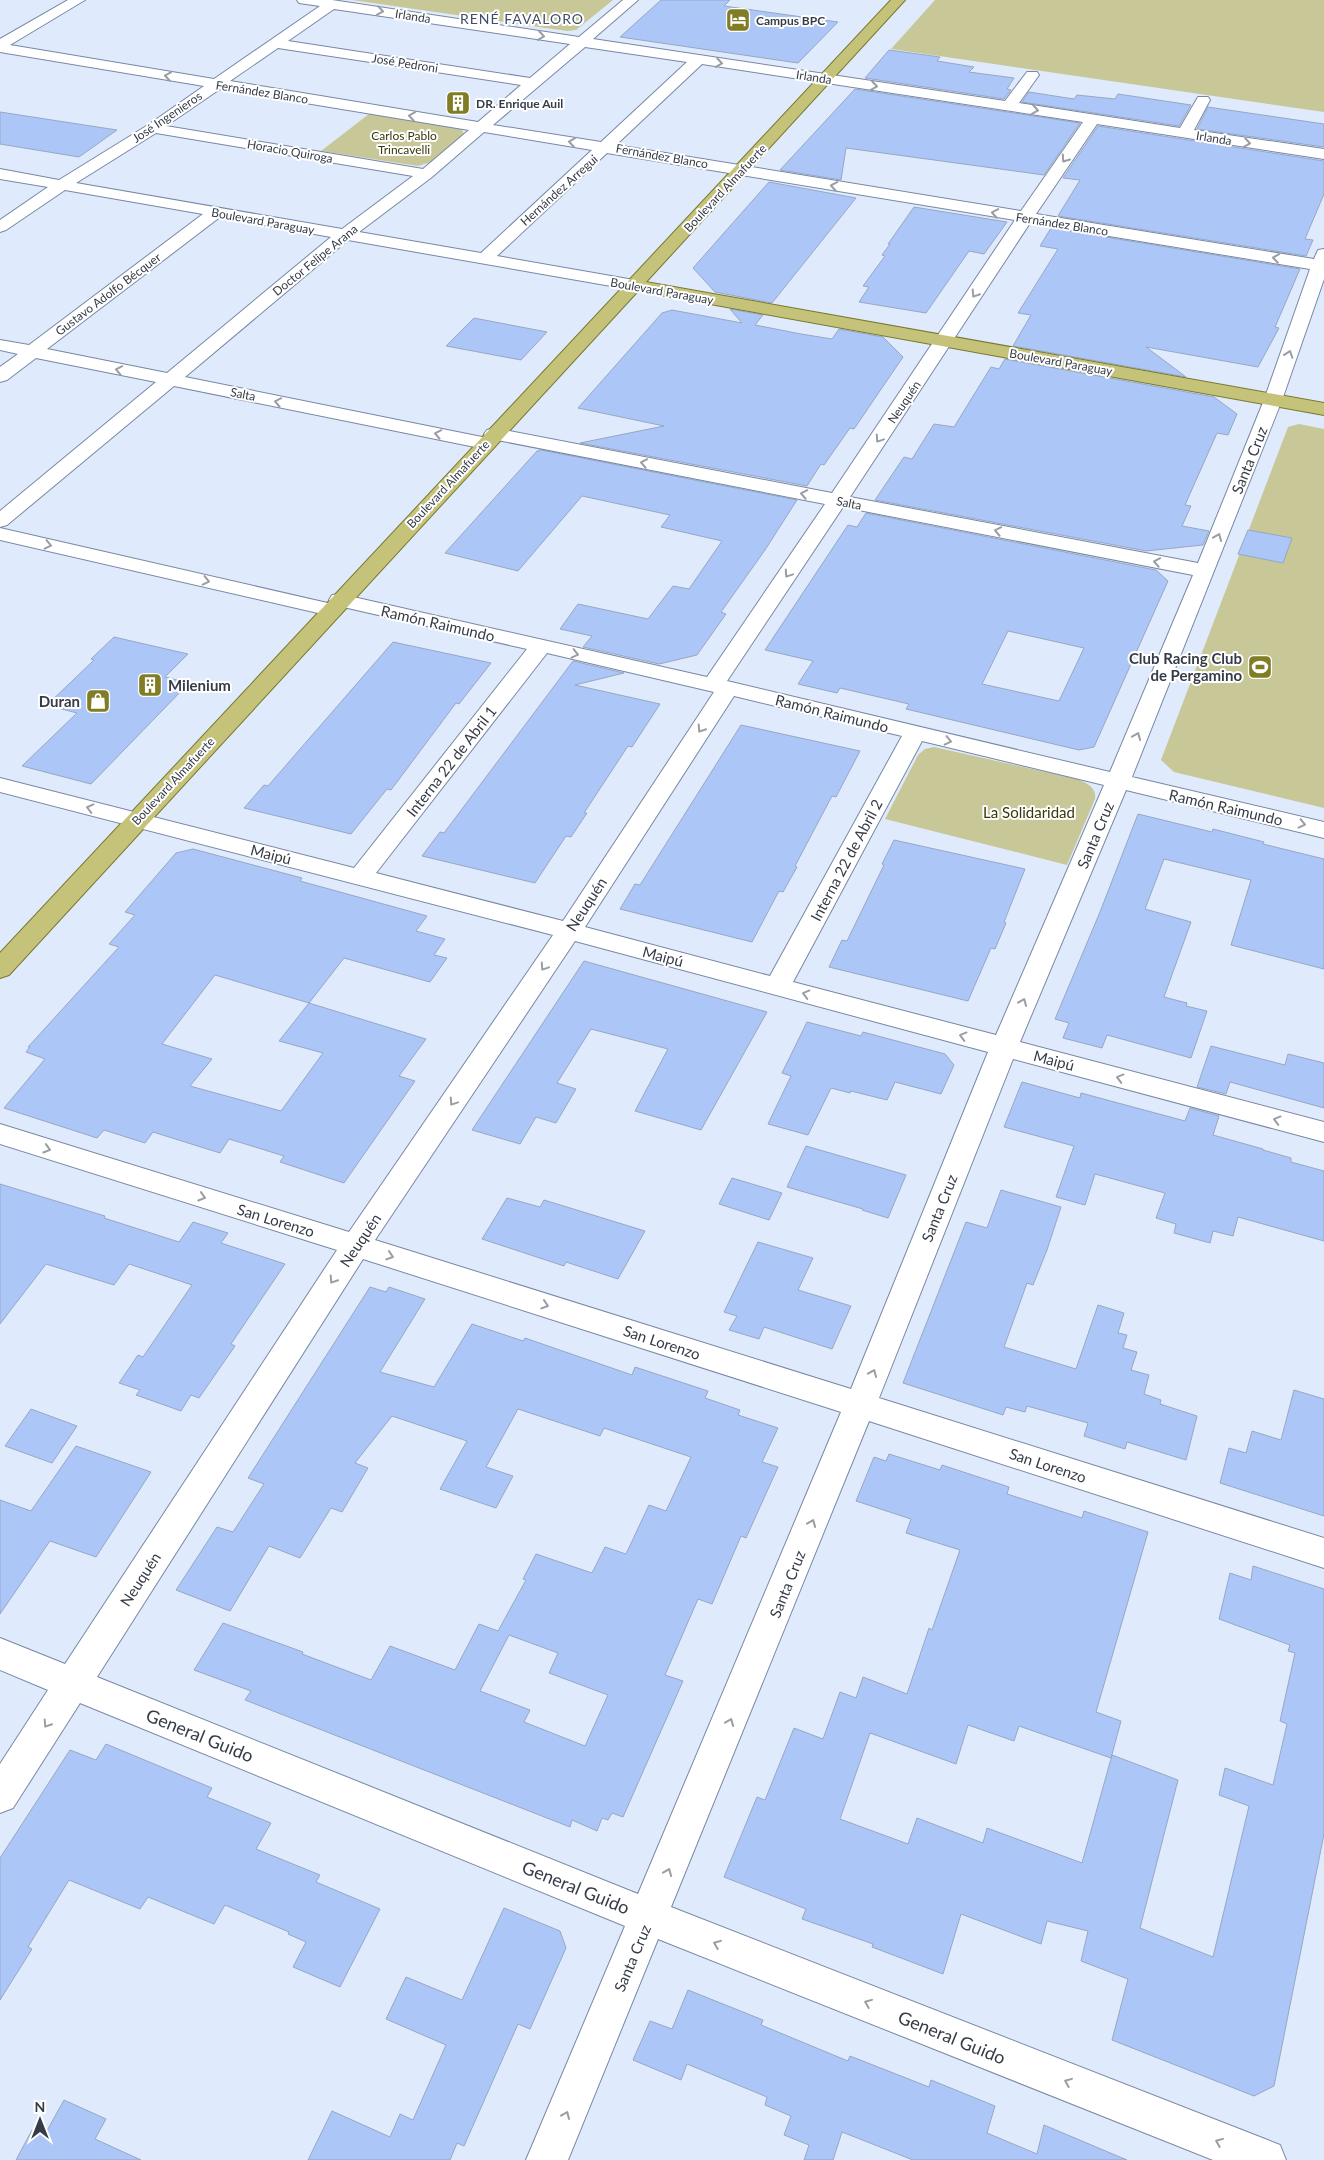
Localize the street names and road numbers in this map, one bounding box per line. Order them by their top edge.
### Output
street label: Irlanda [394,6,432,26]
street label: José Pedroni [371,50,439,76]
street label: Irlanda [795,67,833,87]
street label: Fernández Blanco [215,77,310,107]
street label: José Ingenieros [129,88,205,146]
street label: Irlanda [1195,128,1233,148]
street label: Horacio Quiroga [246,136,334,166]
street label: Fernández Blanco [615,141,709,172]
street label: Boulevard Almafuerte [680,141,770,235]
street label: Hernández Arregui [517,151,601,229]
street label: Boulevard Paraguay [210,205,316,238]
street label: Fernández Blanco [1015,209,1110,239]
street label: Doctor Felipe Arana [270,221,360,299]
street label: Gustavo Adolfo Bécquer [52,249,164,339]
street label: Boulevard Paraguay [609,275,715,308]
street label: Boulevard Paraguay [1008,346,1114,379]
street label: Neuquén [884,378,924,426]
street label: Salta [229,384,257,404]
street label: Santa Cruz [1227,424,1271,496]
street label: Boulevard Almafuerte [403,437,493,531]
street label: Salta [835,493,863,513]
street label: Ramón Raimundo [379,601,497,645]
street label: Ramón Raimundo [773,690,891,736]
street label: Interna 22 de Abril 1 [402,702,500,820]
street label: Boulevard Almafuerte [128,734,218,828]
street label: Ramón Raimundo [1167,785,1285,829]
street label: Interna 22 de Abril 2 [806,796,886,924]
street label: Santa Cruz [1073,799,1117,871]
street label: Maipú [249,840,293,868]
street label: Neuquén [562,874,610,934]
street label: Maipú [641,942,685,970]
street label: Maipú [1032,1046,1076,1074]
street label: Santa Cruz [917,1172,961,1244]
street label: San Lorenzo [235,1200,317,1240]
street label: Neuquén [336,1210,384,1270]
street label: San Lorenzo [621,1321,703,1363]
street label: San Lorenzo [1007,1444,1089,1486]
street label: Santa Cruz [765,1548,809,1620]
street label: Neuquén [116,1549,164,1609]
street label: General Guido [143,1703,257,1767]
street label: General Guido [519,1855,633,1919]
street label: Santa Cruz [610,1922,654,1994]
street label: General Guido [895,2005,1009,2069]

